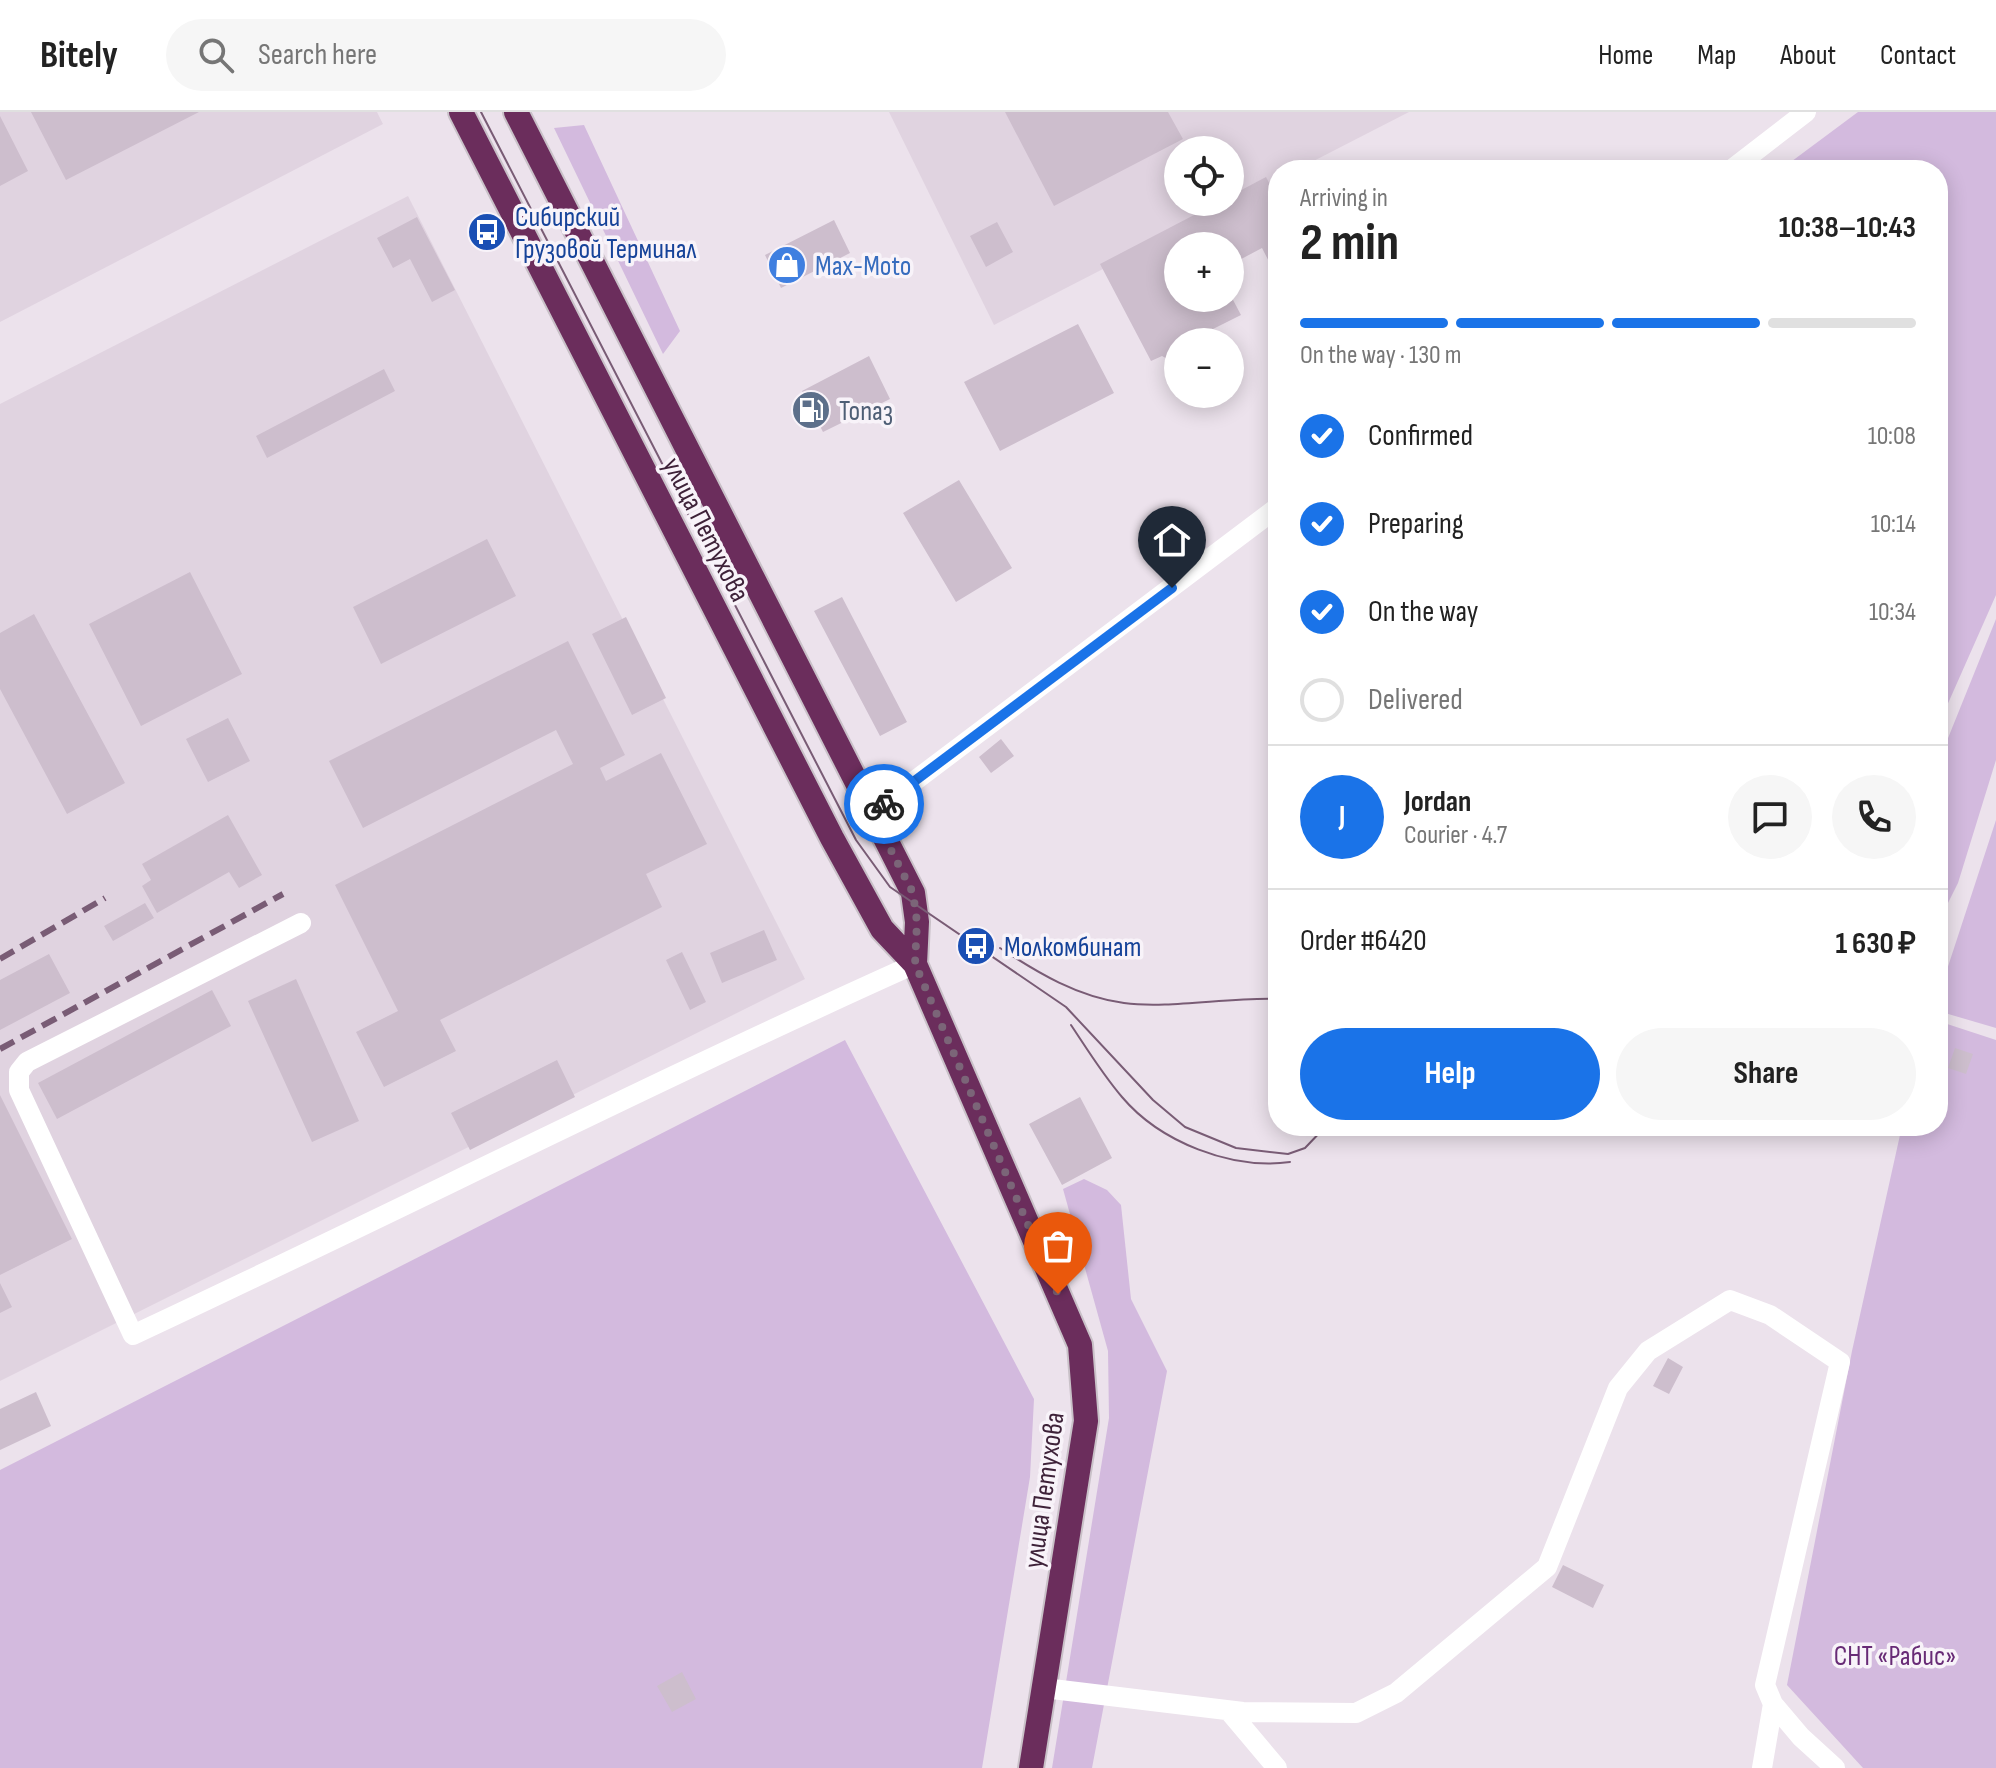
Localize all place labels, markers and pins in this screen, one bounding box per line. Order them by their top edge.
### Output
place label: Сибирский Грузовой Терминал [515,201,696,266]
bus stop icon: Сибирский Грузовой Терминал [466,211,508,253]
shop icon: Max-Moto [766,244,808,286]
place label: Max-Moto [815,250,911,283]
fuel station icon: Топаз [790,389,832,431]
place label: Топаз [839,395,893,428]
pin [1138,506,1206,588]
bus stop icon: Молкомбинат [955,925,997,967]
place label: Молкомбинат [1004,931,1142,964]
pin [1024,1212,1092,1294]

